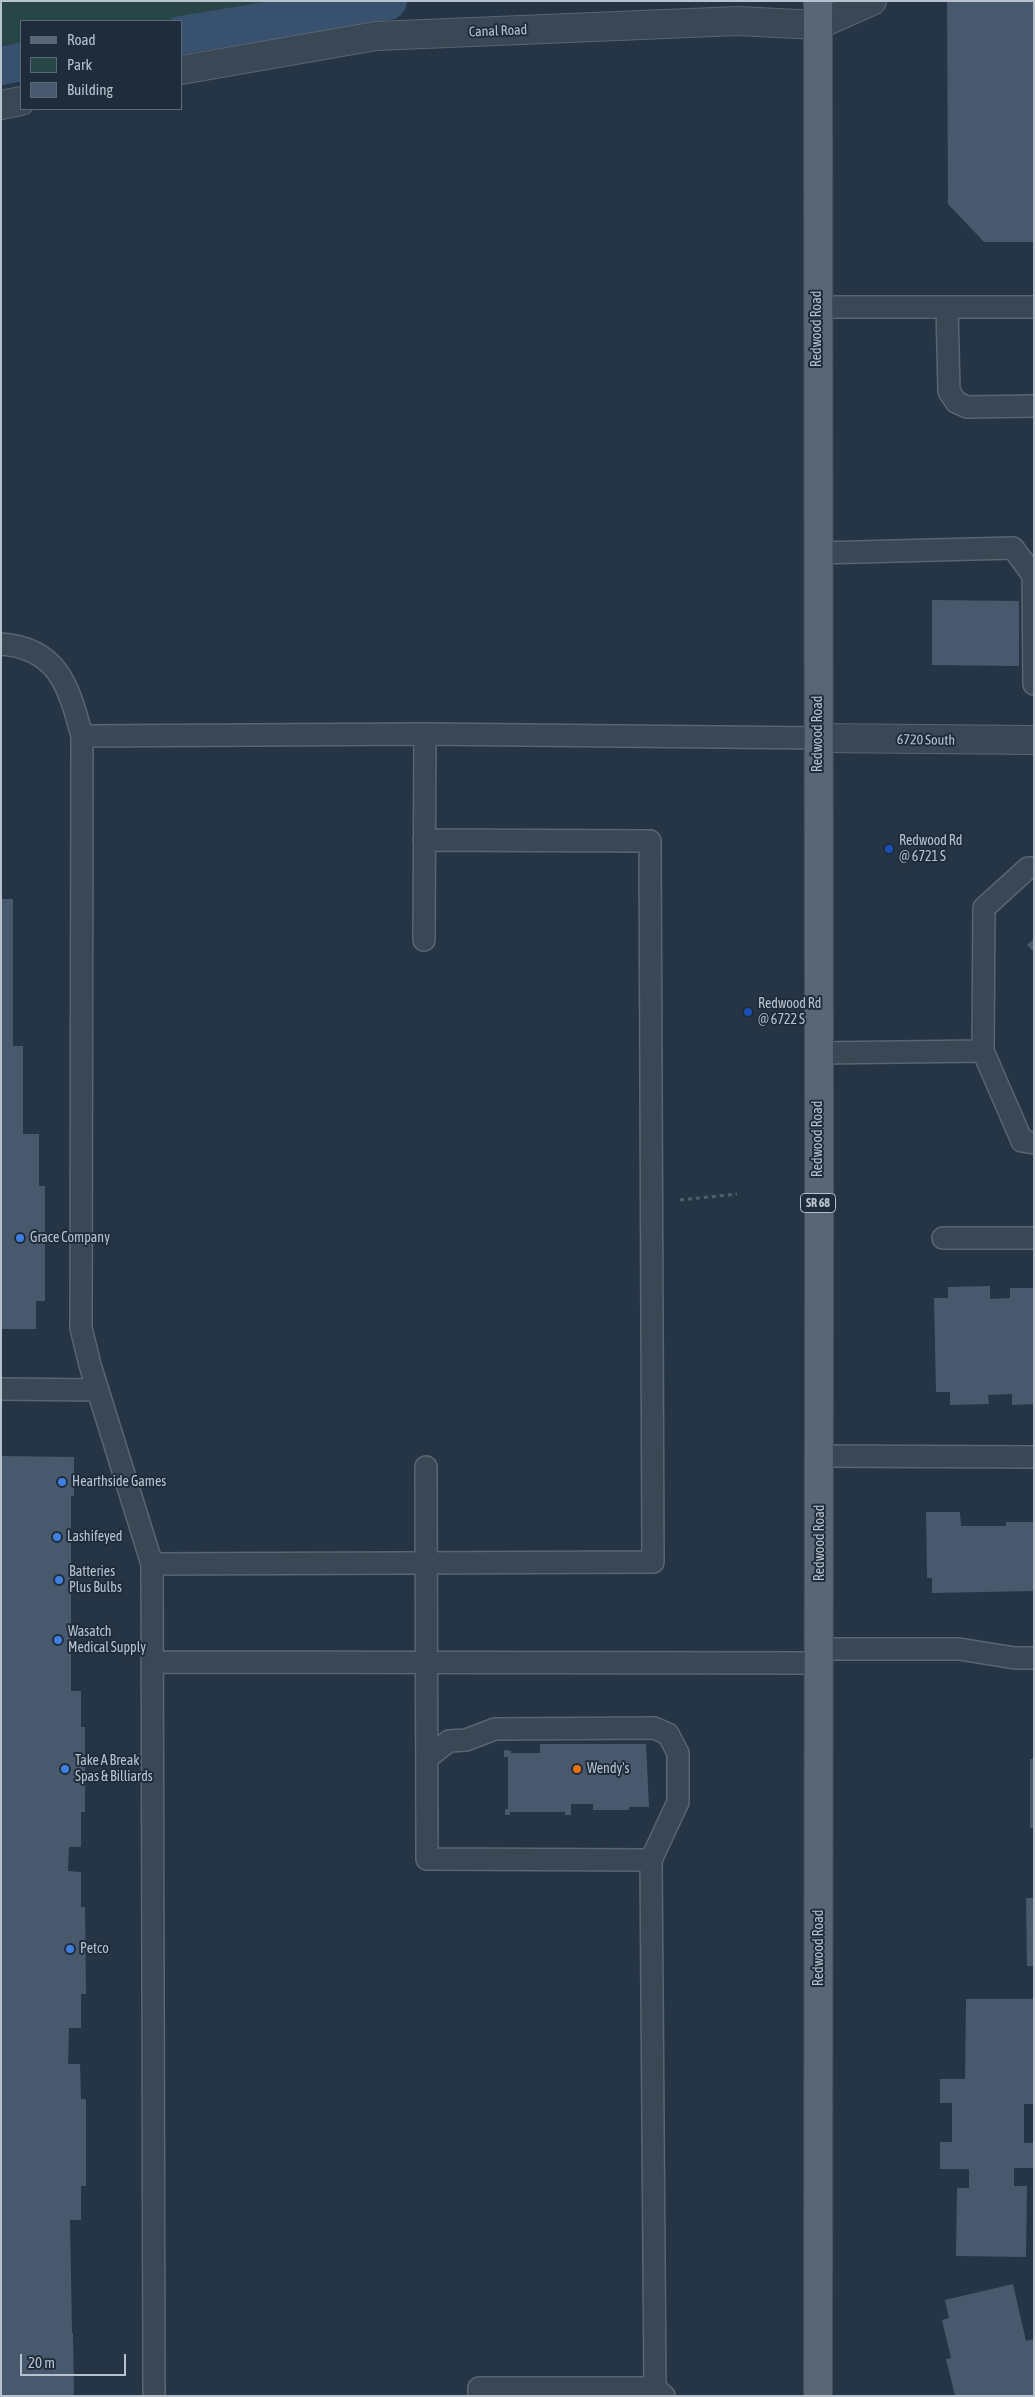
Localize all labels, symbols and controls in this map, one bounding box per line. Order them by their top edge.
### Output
legend [20,20,182,110]
street label: Canal Road [468,22,528,40]
text: Road [67,31,96,48]
text: Park [67,56,92,73]
text: Building [67,81,113,98]
street label: Redwood Road [809,291,825,367]
street label: Redwood Road [810,696,826,772]
street label: 6720 South [897,731,955,749]
place label: Redwood Rd @ 6721 S [899,833,962,866]
marker: Redwood Rd @ 6721 S [883,843,895,855]
place label: Redwood Rd @ 6722 S [758,996,821,1028]
marker: Redwood Rd @ 6722 S [742,1006,754,1018]
street label: Redwood Road [810,1101,826,1177]
road number: SR 68 [800,1194,836,1212]
place label: Grace Company [30,1230,110,1246]
marker: Grace Company [14,1232,26,1244]
place label: Hearthside Games [72,1474,166,1490]
marker: Hearthside Games [56,1476,68,1488]
street label: Redwood Road [812,1505,828,1581]
place label: Lashifeyed [67,1529,123,1545]
marker: Lashifeyed [51,1531,63,1543]
place label: Batteries Plus Bulbs [69,1564,122,1596]
marker: Batteries Plus Bulbs [53,1574,65,1586]
place label: Wasatch Medical Supply [68,1624,146,1656]
marker: Wasatch Medical Supply [52,1634,64,1646]
place label: Take A Break Spas & Billiards [75,1753,153,1785]
place label: Wendy's [587,1761,630,1777]
marker: Take A Break Spas & Billiards [59,1763,71,1775]
marker: Wendy's [571,1763,583,1775]
street label: Redwood Road [811,1910,827,1986]
place label: Petco [80,1941,109,1957]
marker: Petco [64,1943,76,1955]
scale bar [22,2344,129,2376]
text: 20 m [28,2354,55,2371]

